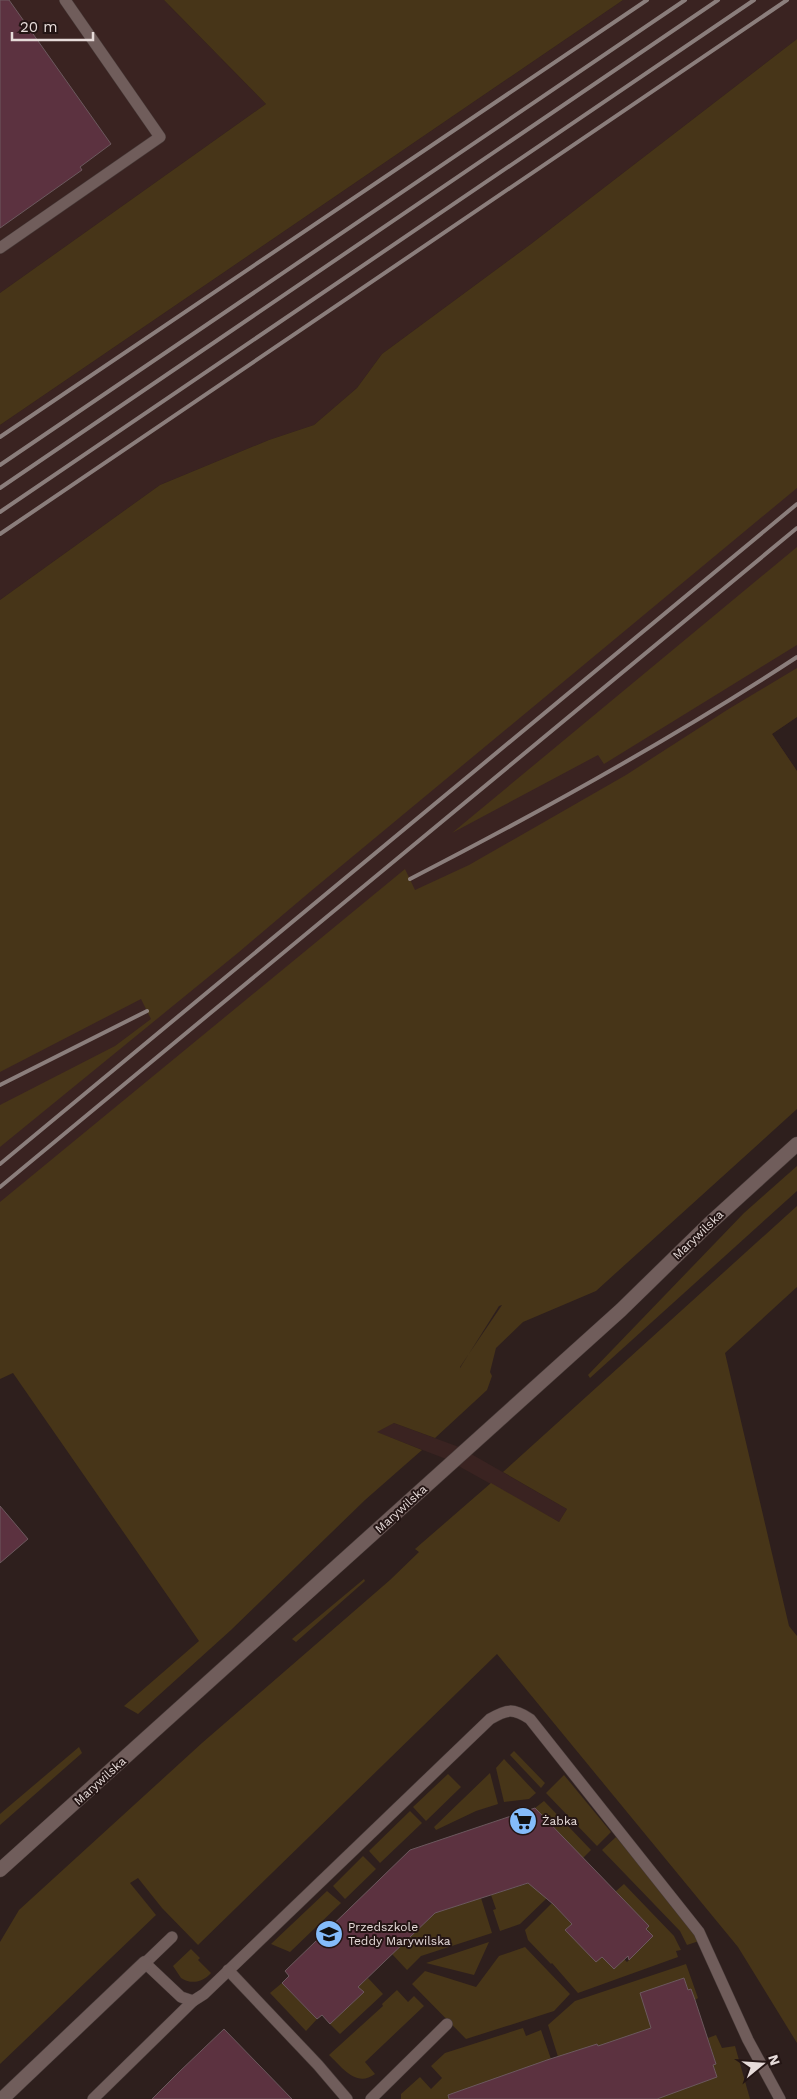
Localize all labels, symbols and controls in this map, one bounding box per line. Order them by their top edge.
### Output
scale bar [12,10,94,42]
text: 20 m [20,18,58,36]
street label: Marywilska [670,1207,726,1263]
street label: Marywilska [372,1482,430,1536]
street label: Marywilska [71,1754,129,1808]
supermarket icon: Żabka [508,1806,538,1836]
place label: Żabka [542,1814,578,1828]
school or university icon: Przedszkole Teddy Marywilska [314,1919,344,1949]
place label: Przedszkole Teddy Marywilska [348,1920,451,1948]
north arrow [737,2039,787,2089]
text: N [765,2053,784,2067]

